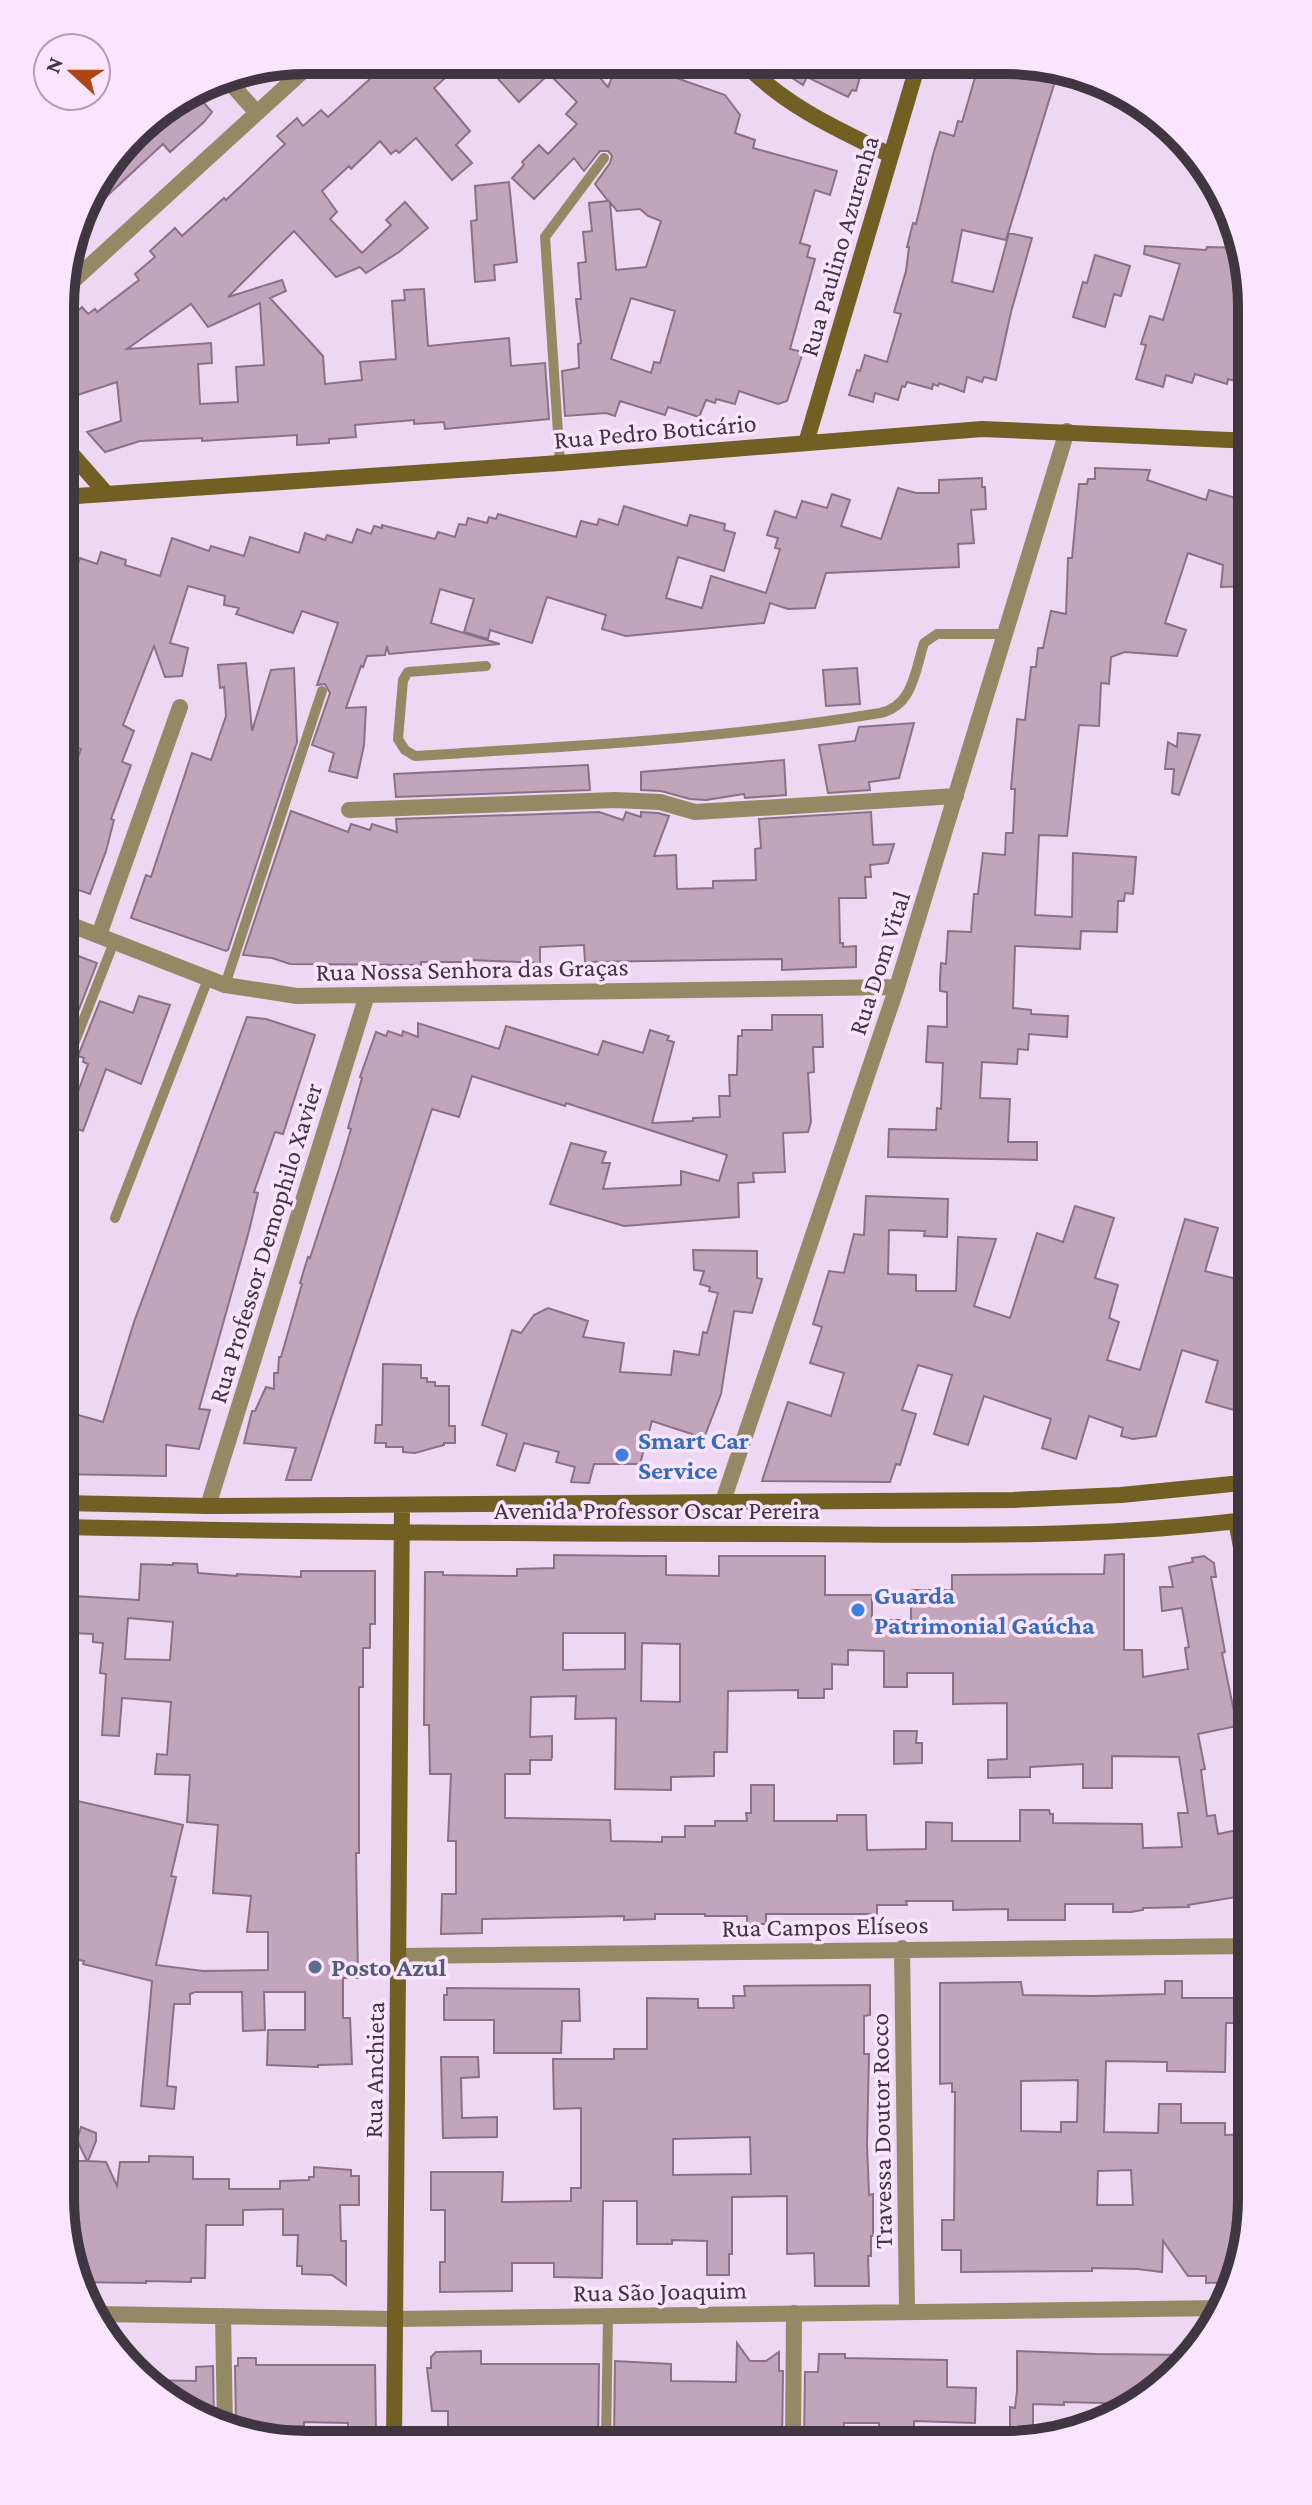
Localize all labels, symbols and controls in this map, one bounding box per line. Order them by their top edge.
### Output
north arrow [32,32,112,112]
text: N [39,54,68,76]
street label: Rua Paulino Azurenha [794,132,885,360]
street label: Rua Pedro Boticário [553,408,758,455]
street label: Rua Dom Vital [843,887,916,1039]
street label: Rua Nossa Senhora das Graças [315,952,629,987]
street label: Rua Professor Demophilo Xavier [203,1080,328,1407]
place label: Smart Car Service [638,1426,750,1485]
marker: Smart Car Service [613,1446,631,1464]
street label: Avenida Professor Oscar Pereira [494,1496,820,1525]
place label: Guarda Patrimonial Gaúcha [874,1581,1095,1640]
marker: Guarda Patrimonial Gaúcha [849,1601,867,1619]
street label: Rua Campos Elíseos [721,1910,929,1943]
place label: Posto Azul [331,1953,447,1982]
marker: Posto Azul [306,1958,324,1976]
street label: Rua Anchieta [359,2001,390,2139]
street label: Travessa Doutor Rocco [865,2013,898,2249]
street label: Rua São Joaquim [573,2275,747,2308]

